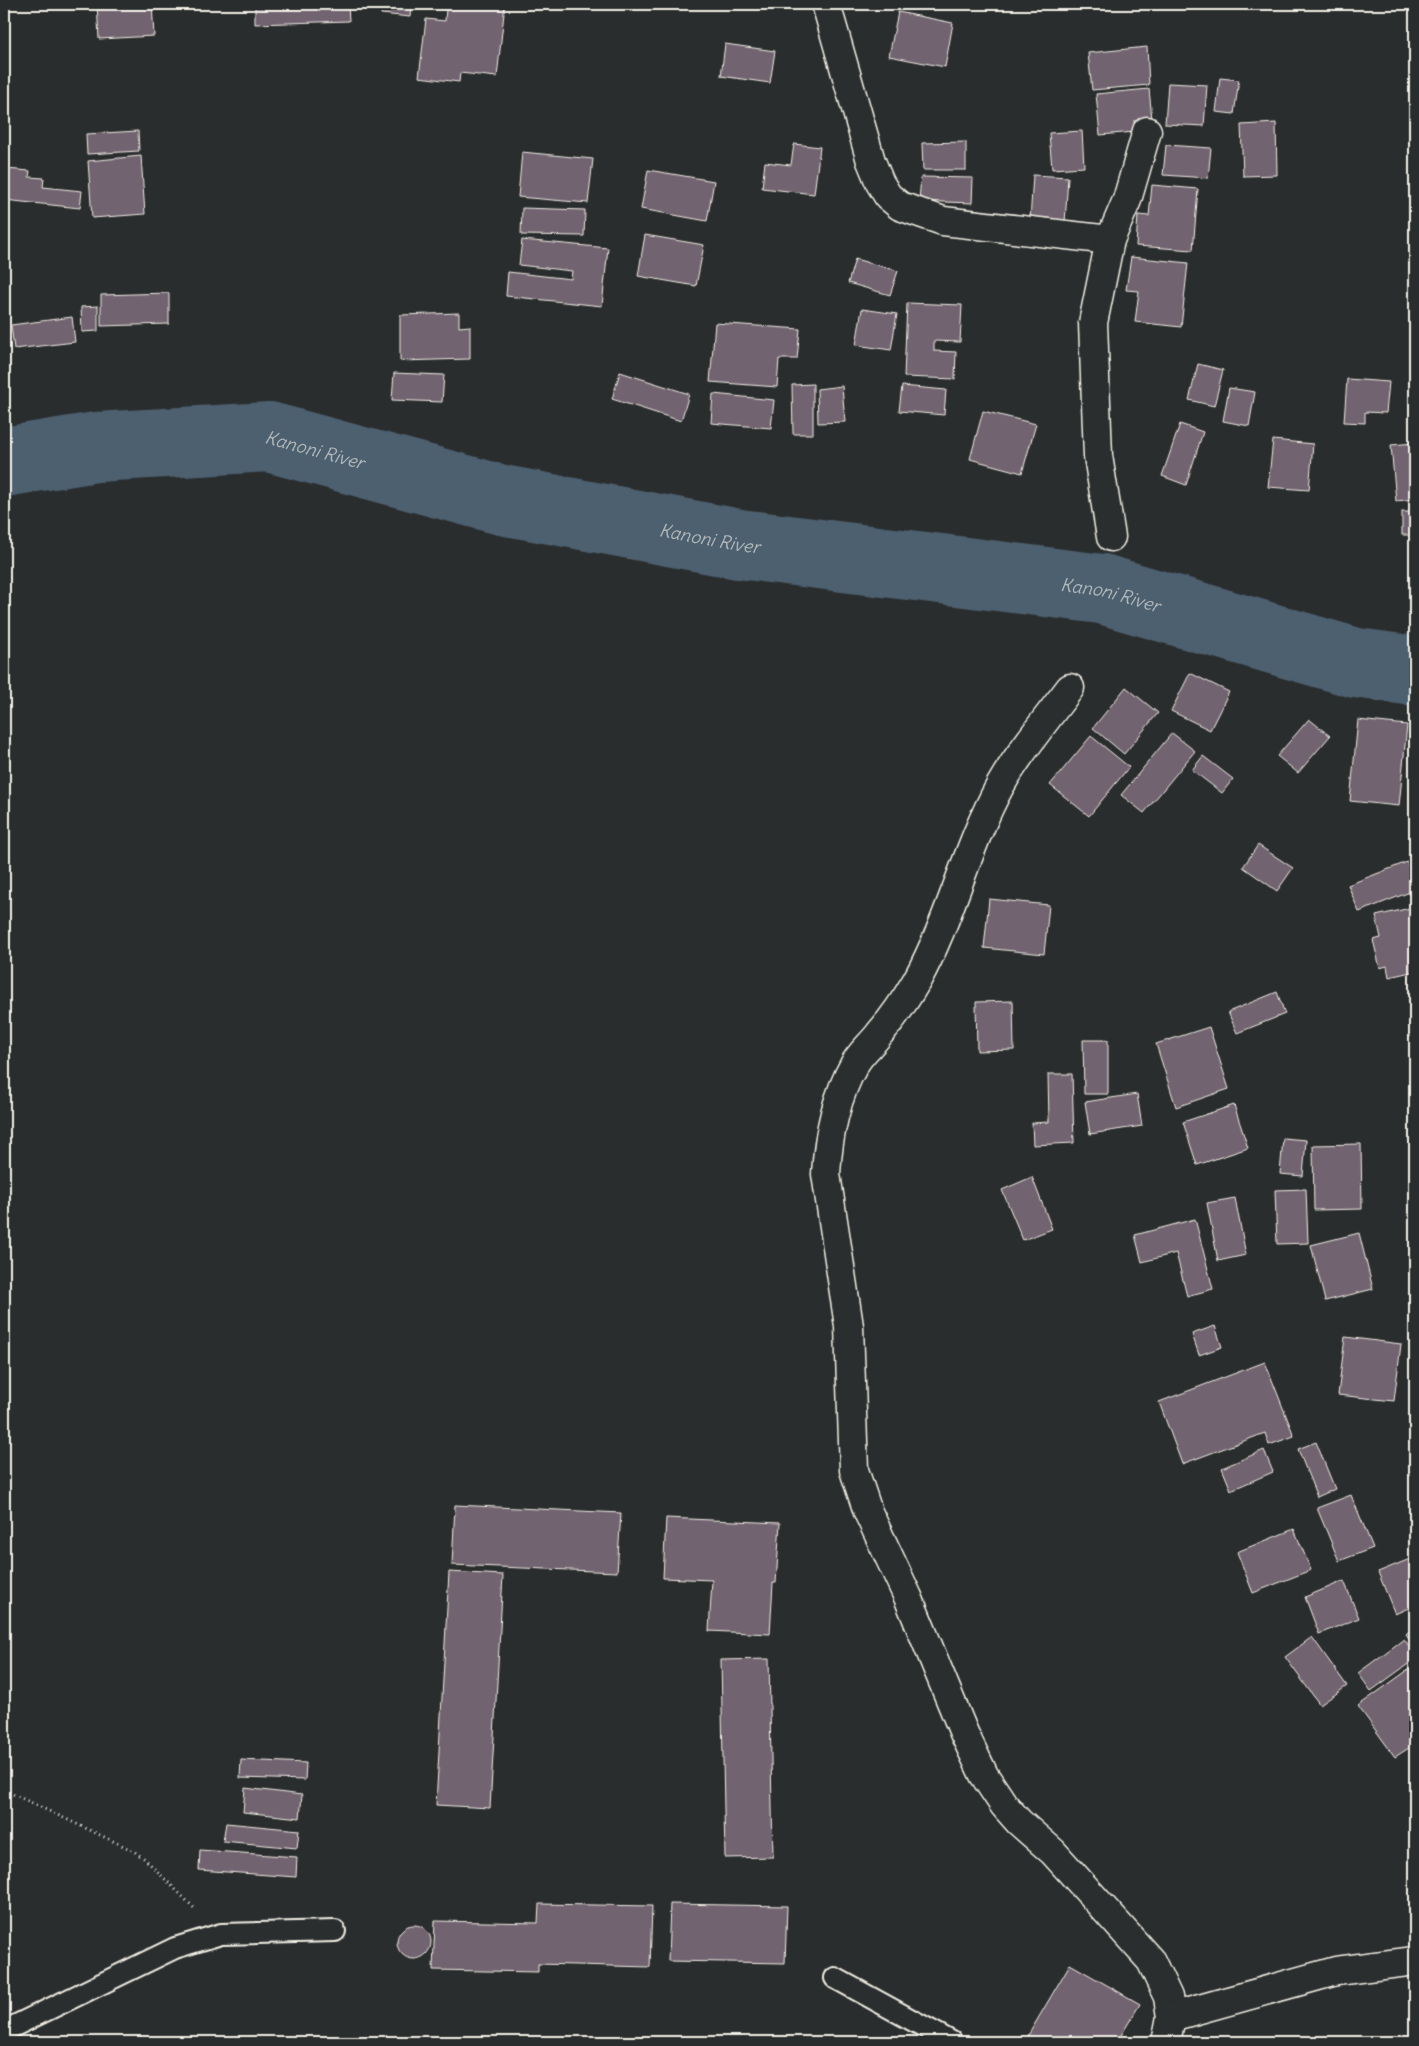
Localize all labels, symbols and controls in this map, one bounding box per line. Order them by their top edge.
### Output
water label: Kanoni River [263,425,370,474]
water label: Kanoni River [657,518,764,558]
water label: Kanoni River [1059,572,1166,618]

